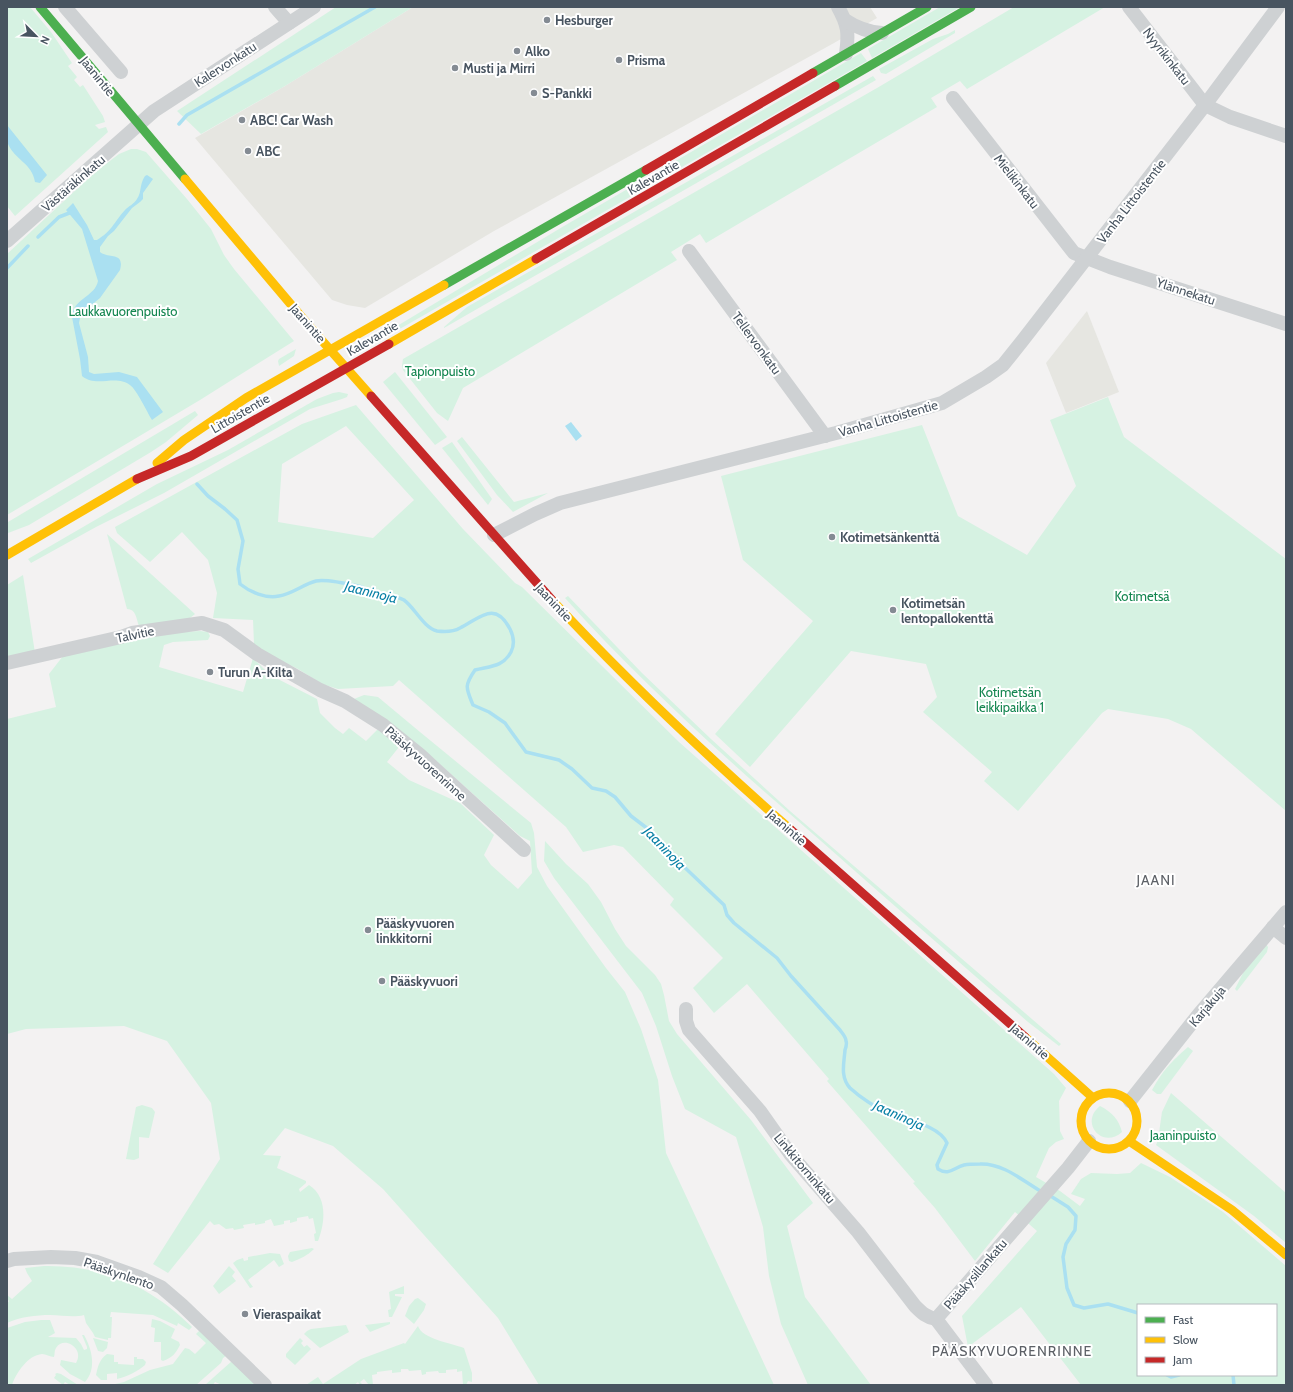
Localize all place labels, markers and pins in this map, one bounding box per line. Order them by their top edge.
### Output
place label: Hesburger [555,12,613,28]
marker: Hesburger [542,15,552,25]
place label: Alko [525,43,550,59]
marker: Alko [512,46,522,56]
place label: Prisma [627,52,666,68]
marker: Prisma [614,55,624,65]
place label: Musti ja Mirri [463,60,535,76]
marker: Musti ja Mirri [450,63,460,73]
place label: S-Pankki [542,85,592,101]
marker: S-Pankki [529,88,539,98]
place label: ABC! Car Wash [250,112,333,128]
marker: ABC! Car Wash [237,115,247,125]
place label: ABC [256,143,280,159]
marker: ABC [243,146,253,156]
place label: Kotimetsänkenttä [840,529,940,545]
marker: Kotimetsänkenttä [827,532,837,542]
place label: Kotimetsän lentopallokenttä [901,595,994,626]
marker: Kotimetsän lentopallokenttä [888,605,898,615]
place label: Turun A-Kilta [218,664,293,680]
marker: Turun A-Kilta [205,667,215,677]
place label: Pääskyvuoren linkkitorni [376,915,454,946]
marker: Pääskyvuoren linkkitorni [363,925,373,935]
place label: Pääskyvuori [390,973,458,989]
marker: Pääskyvuori [377,976,387,986]
place label: Vieraspaikat [253,1306,322,1322]
marker: Vieraspaikat [240,1309,250,1319]

